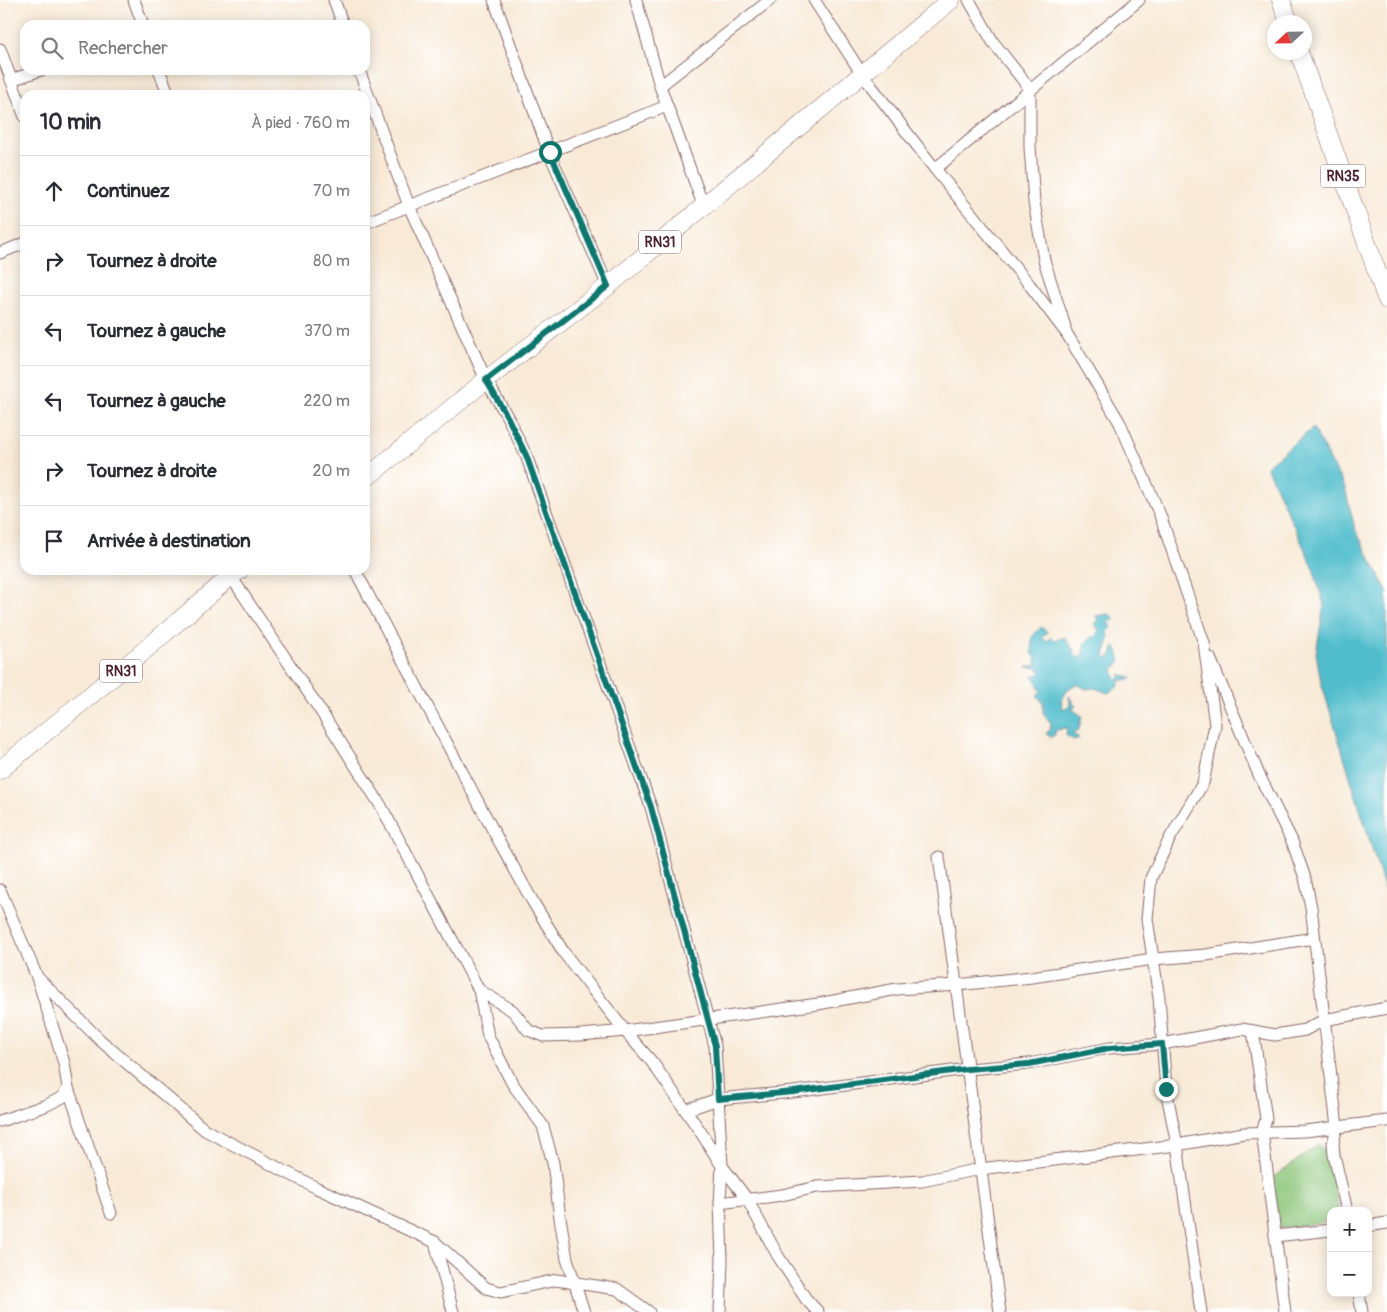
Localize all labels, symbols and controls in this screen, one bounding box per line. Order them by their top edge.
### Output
north arrow [1267,15,1312,60]
search box [20,20,370,75]
icon: search [38,34,66,62]
text: Rechercher [78,36,168,60]
text: 10 min [40,109,101,136]
text: À pied · 760 m [251,113,350,133]
route start [539,141,562,164]
road number: RN35 [1320,165,1366,188]
icon: ahead [40,177,68,205]
text: Continuez [87,179,170,203]
text: 70 m [313,181,350,201]
road number: RN31 [639,230,681,253]
icon: right [40,247,68,275]
text: Tournez à droite [87,249,217,273]
text: 80 m [313,251,350,271]
icon: left [40,317,68,345]
text: Tournez à gauche [87,319,226,343]
text: 370 m [304,321,350,341]
icon: left [40,387,68,415]
text: Tournez à gauche [87,389,226,413]
text: 220 m [304,391,350,411]
icon: right [40,457,68,485]
text: Tournez à droite [87,459,217,483]
text: 20 m [312,461,350,481]
icon: arrive [40,527,68,555]
text: Arrivée à destination [87,529,251,553]
road number: RN31 [100,659,142,682]
route end [1155,1078,1178,1101]
map controls [1327,1207,1372,1297]
button: + [1327,1207,1372,1252]
button: − [1327,1252,1372,1297]

